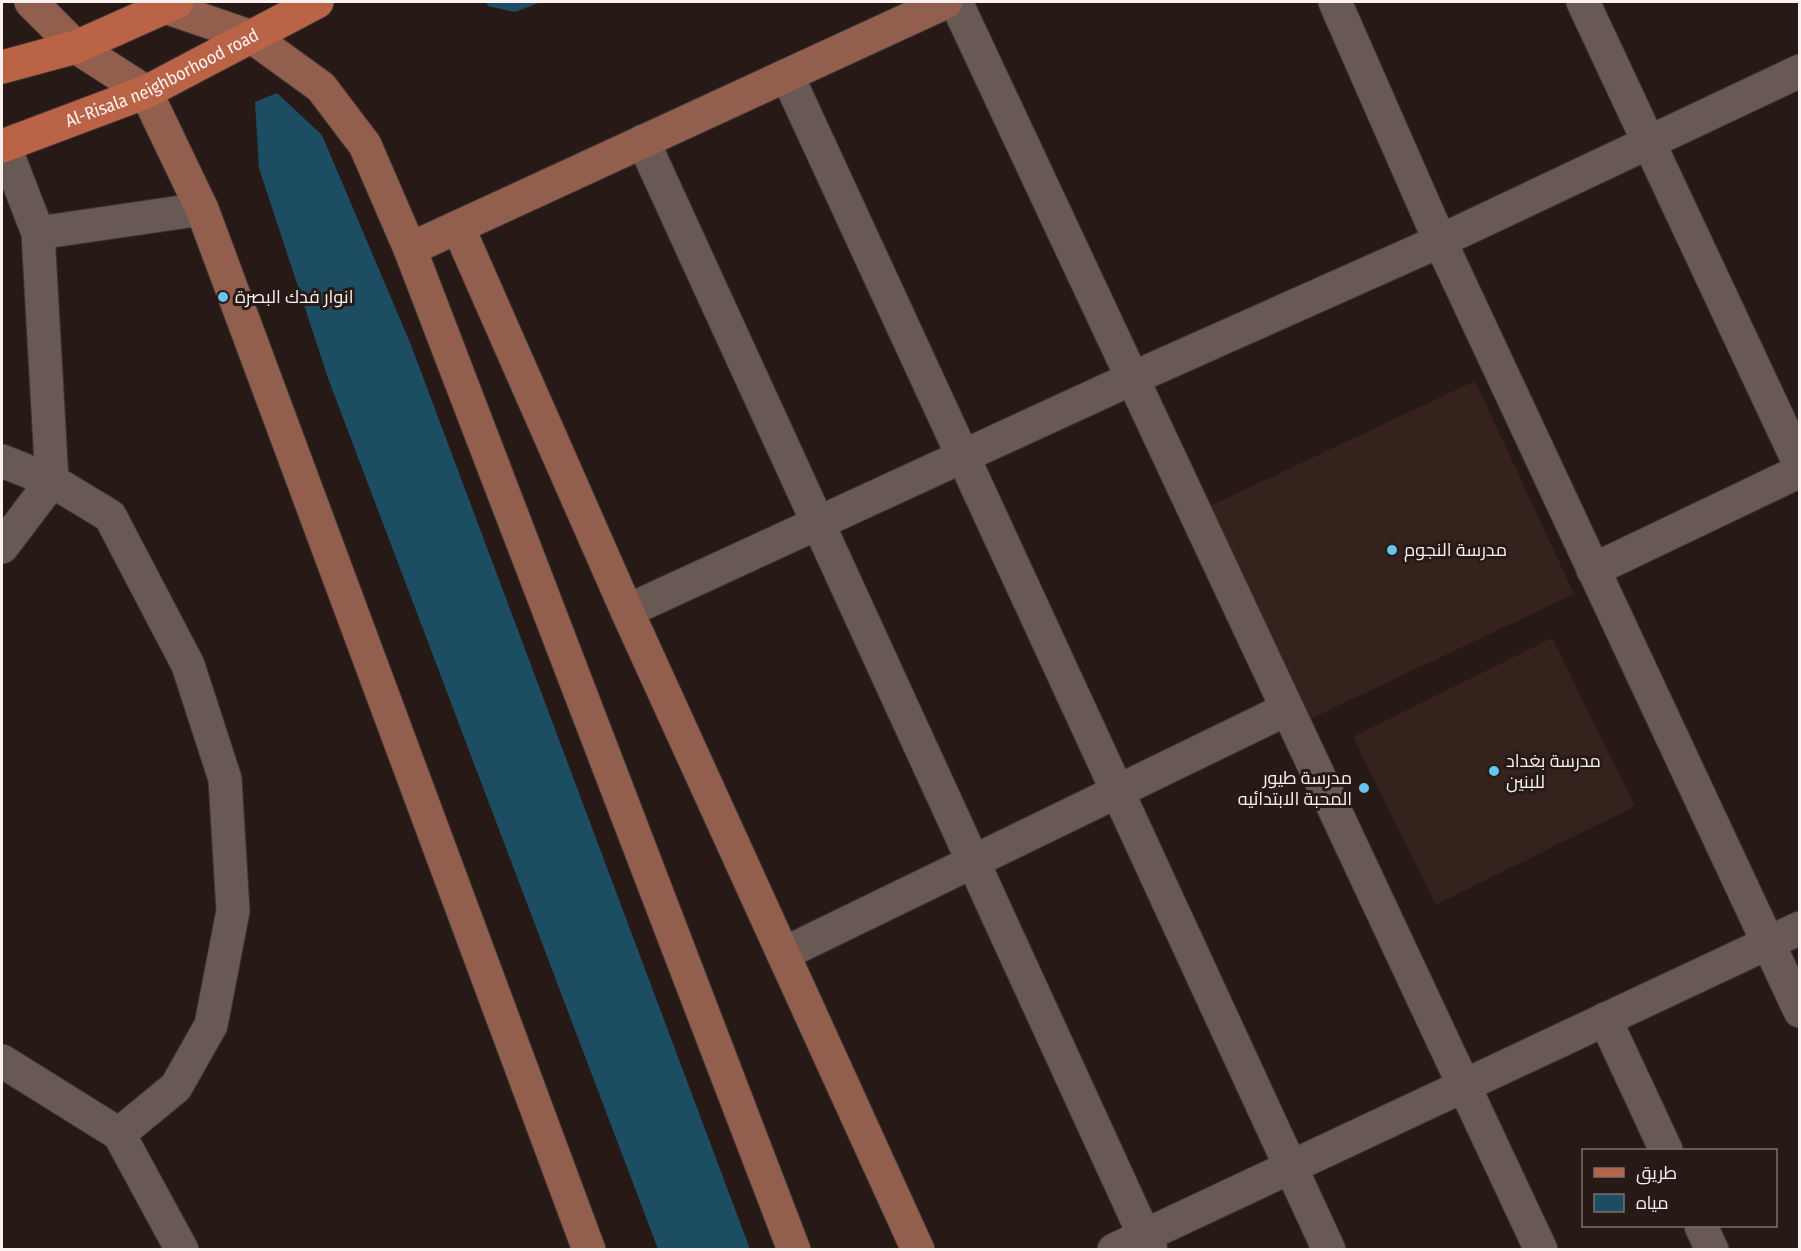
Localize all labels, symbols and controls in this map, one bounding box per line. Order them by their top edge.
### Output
street label: Al-Risala neighborhood road [62,24,262,132]
place label: انوار فدك البصرة [235,286,354,308]
marker: انوار فدك البصرة [216,290,230,304]
place label: مدرسة النجوم [1404,539,1507,562]
marker: مدرسة النجوم [1385,543,1399,557]
place label: مدرسة بغداد للبنين [1506,750,1601,793]
marker: مدرسة بغداد للبنين [1487,764,1501,778]
place label: مدرسة طيور المحبة الابتدائيه [1238,767,1352,810]
marker: مدرسة طيور المحبة الابتدائيه [1357,781,1371,795]
legend [1582,1149,1777,1227]
text: طريق [1636,1162,1677,1185]
text: مياه [1636,1192,1669,1214]

